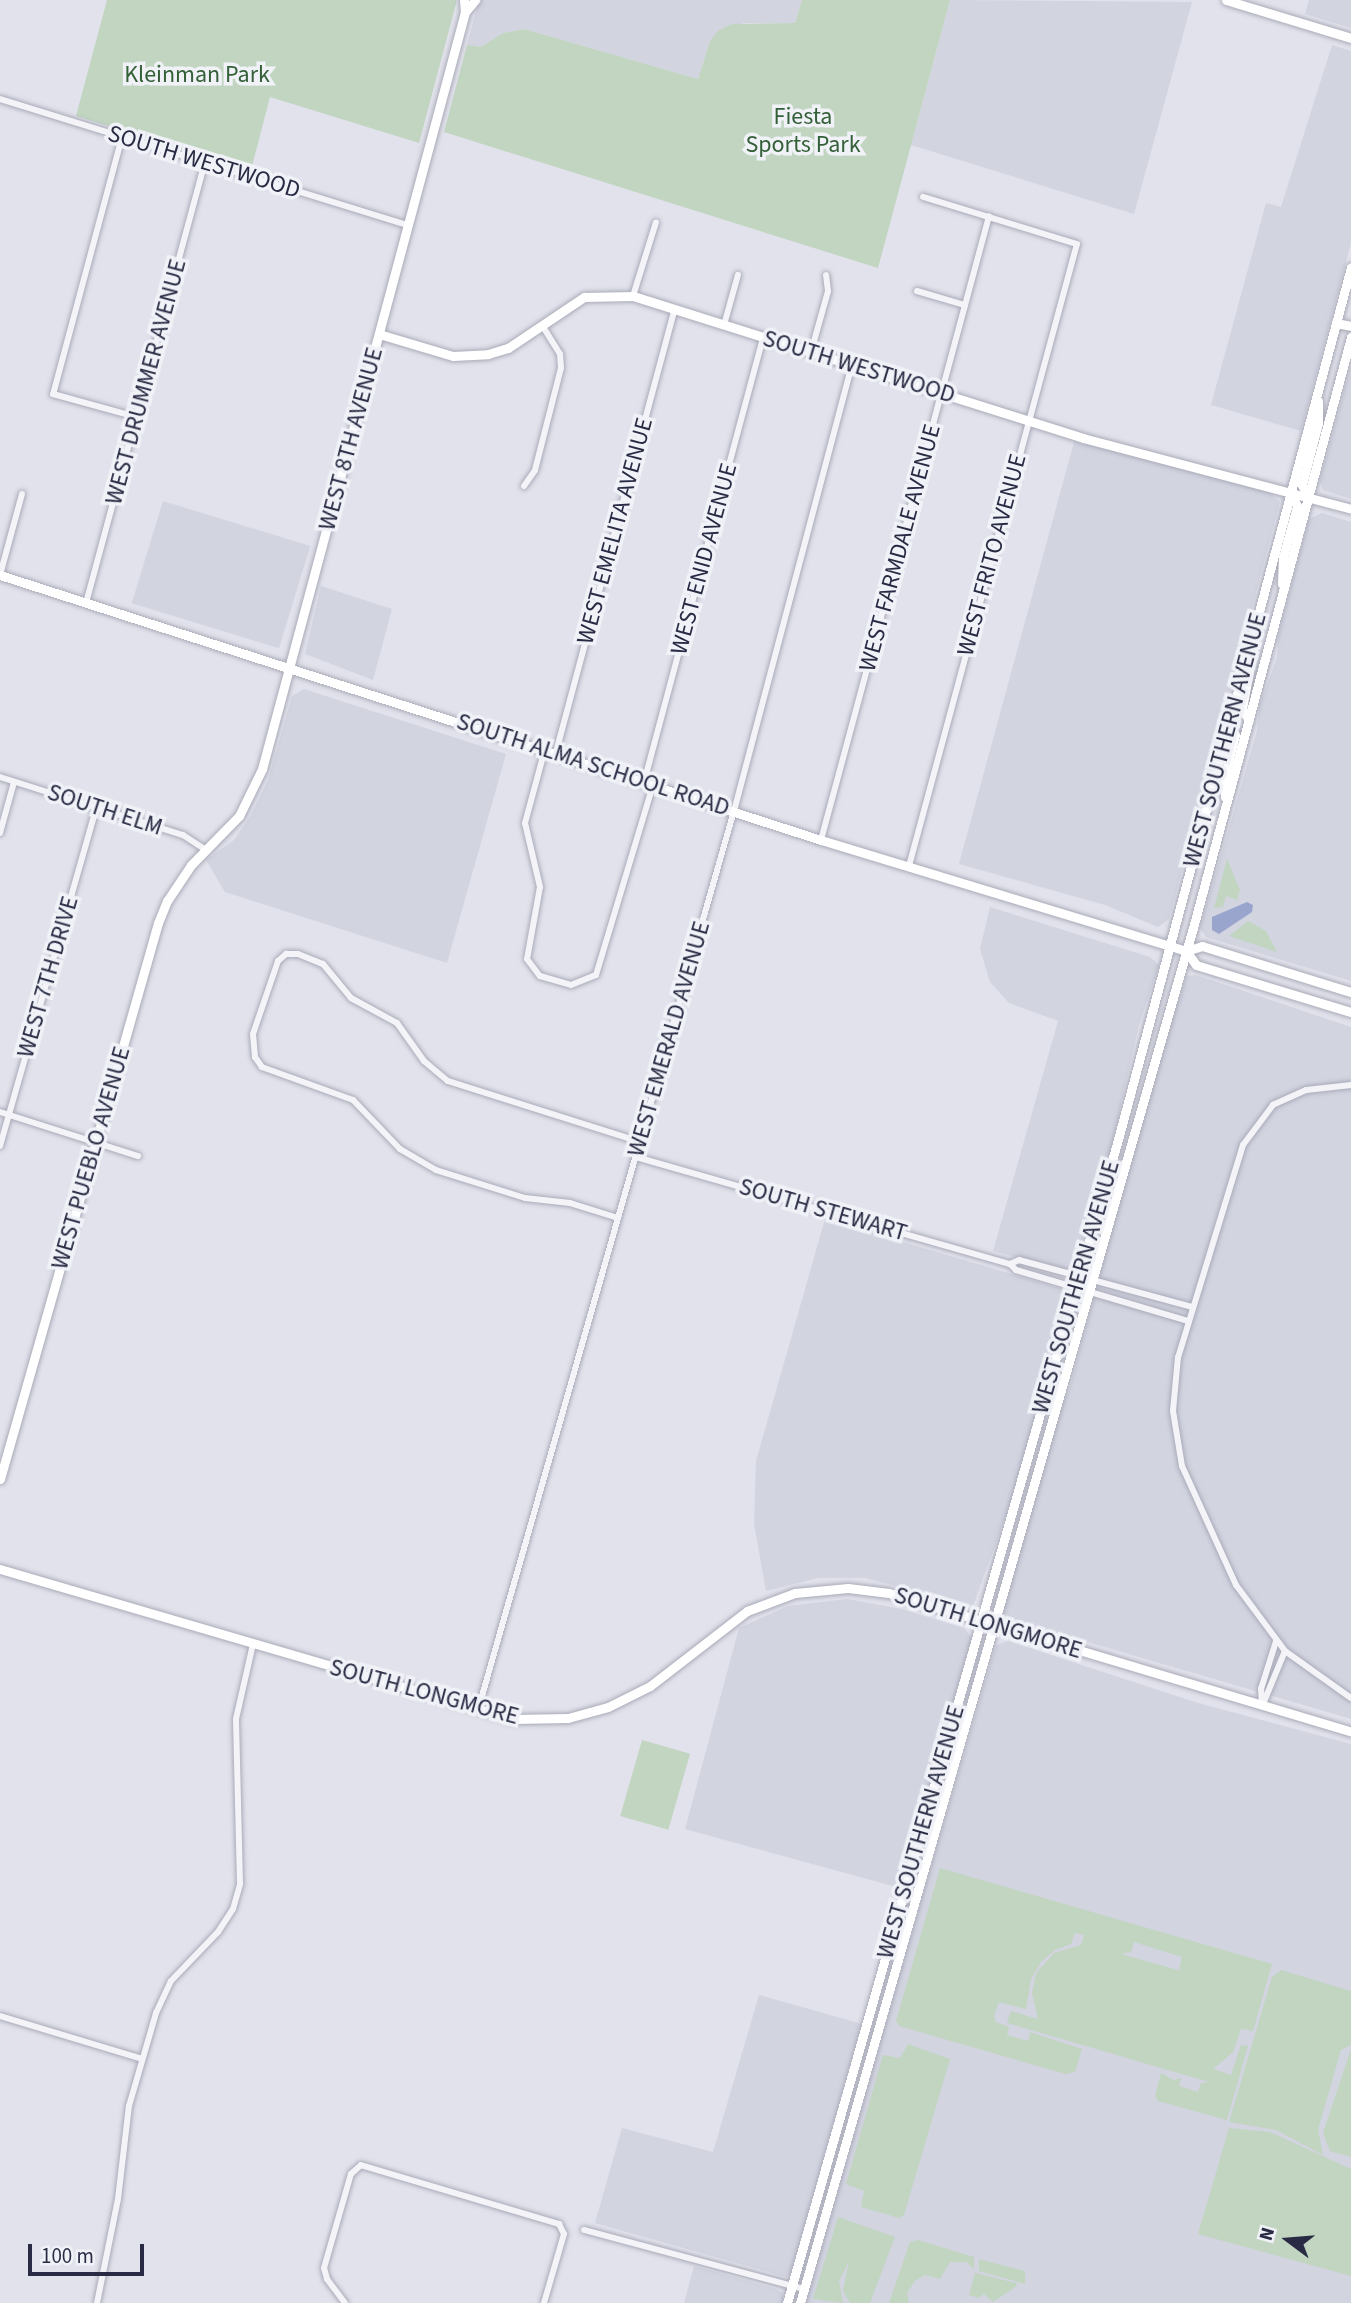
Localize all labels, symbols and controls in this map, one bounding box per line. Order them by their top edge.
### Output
park label: Kleinman Park [124,61,270,89]
park label: Fiesta Sports Park [745,103,861,159]
street label: SOUTH WESTWOOD [104,119,304,205]
street label: WEST DRUMMER AVENUE [99,256,193,508]
street label: SOUTH WESTWOOD [759,324,959,410]
street label: WEST 8TH AVENUE [313,344,389,534]
street label: WEST EMELITA AVENUE [571,415,659,647]
street label: WEST FARMDALE AVENUE [853,421,947,675]
street label: WEST FRITO AVENUE [951,451,1033,659]
street label: WEST ENID AVENUE [665,460,743,658]
street label: WEST SOUTHERN AVENUE [1177,610,1273,870]
street label: SOUTH ALMA SCHOOL ROAD [453,707,733,823]
street label: SOUTH ELM [44,778,166,842]
street label: WEST 7TH DRIVE [11,893,85,1061]
street label: WEST EMERALD AVENUE [622,918,716,1160]
street label: WEST PUEBLO AVENUE [45,1043,137,1273]
street label: WEST SOUTHERN AVENUE [1026,1157,1126,1417]
street label: SOUTH STEWART [736,1172,910,1248]
street label: SOUTH LONGMORE [891,1581,1085,1665]
street label: SOUTH LONGMORE [326,1653,522,1731]
street label: WEST SOUTHERN AVENUE [871,1702,971,1962]
north arrow [1253,2205,1323,2275]
text: N [1253,2224,1282,2244]
scale bar [32,2230,147,2274]
text: 100 m [41,2241,94,2271]

